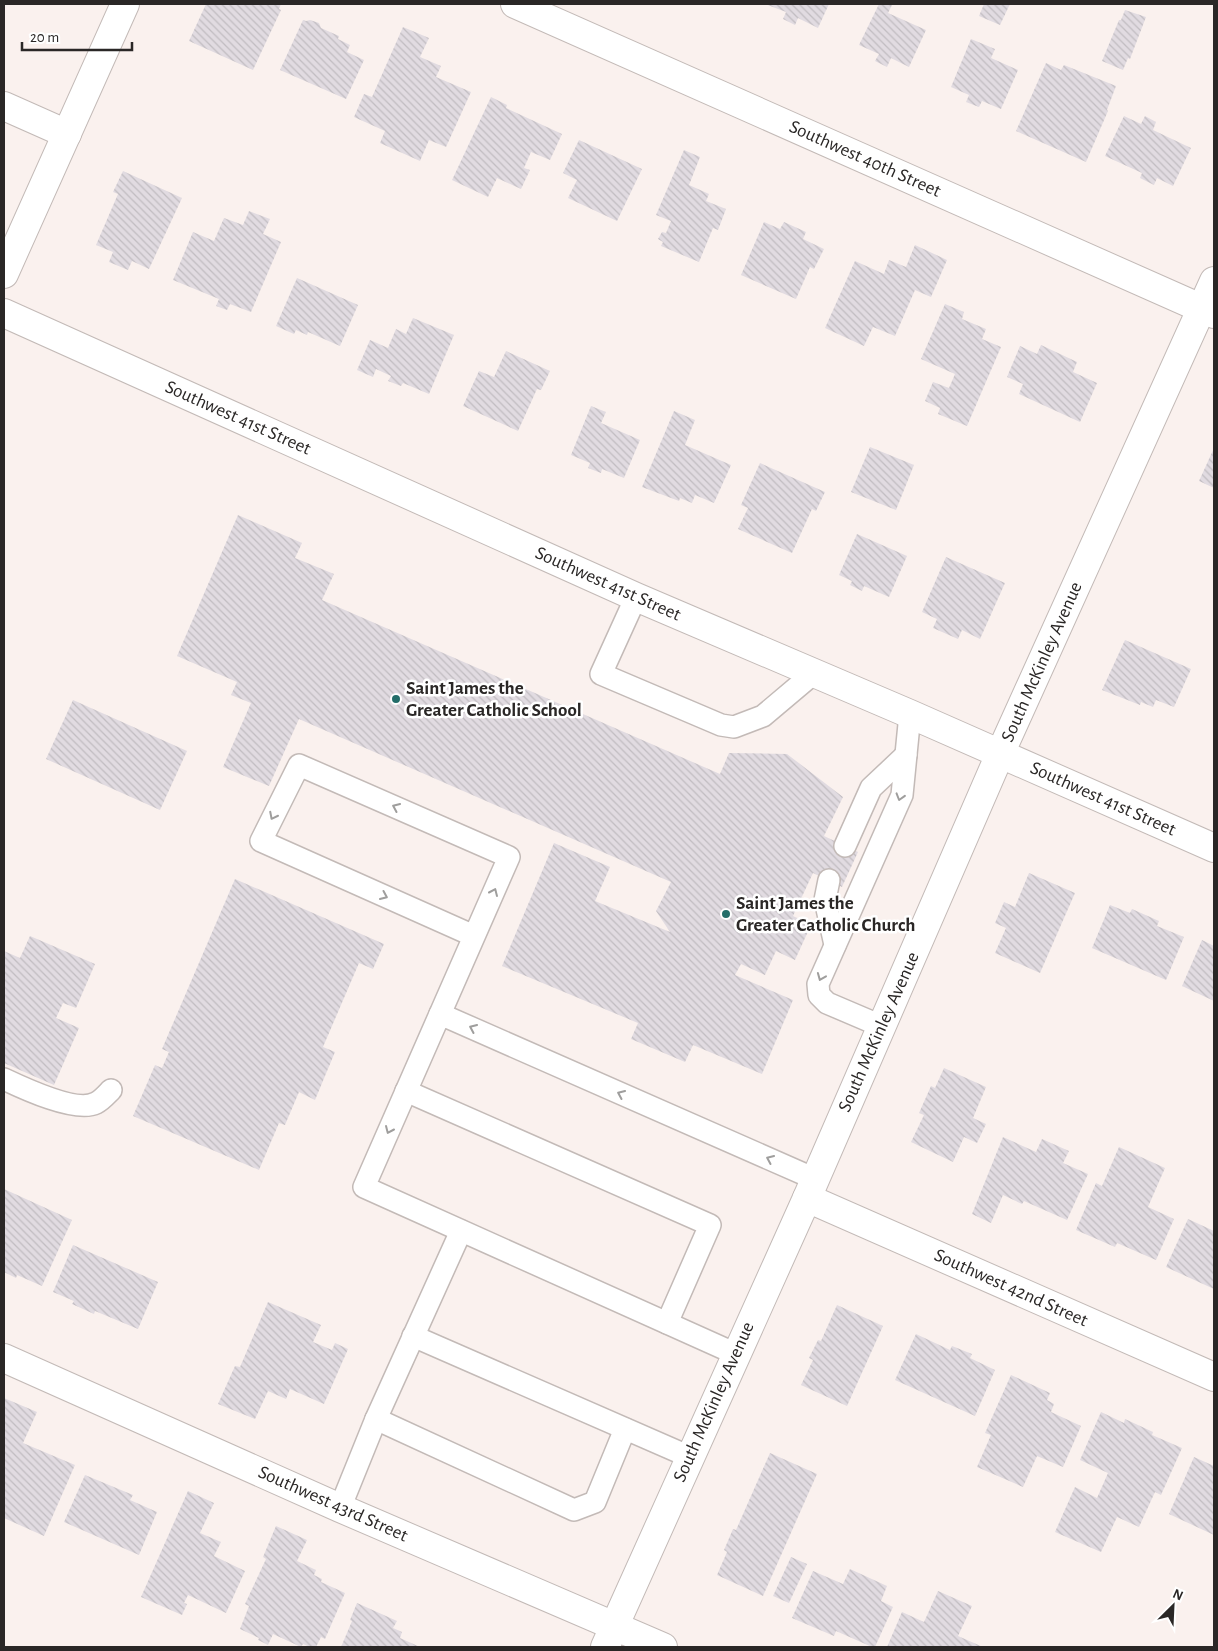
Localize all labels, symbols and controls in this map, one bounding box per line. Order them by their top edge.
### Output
scale bar [22,20,132,52]
text: 20 m [30,30,59,45]
street label: Southwest 40th Street [786,117,944,201]
street label: Southwest 41st Street [162,377,314,459]
street label: Southwest 41st Street [532,543,684,625]
street label: South McKinley Avenue [998,579,1086,745]
place label: Saint James the Greater Catholic School [406,679,582,720]
marker: Saint James the Greater Catholic School [390,693,402,705]
street label: Southwest 41st Street [1027,758,1179,840]
one-way arrow [896,792,906,800]
one-way arrow [392,803,401,814]
one-way arrow [269,811,279,820]
one-way arrow [487,888,498,897]
one-way arrow [379,889,388,900]
place label: Saint James the Greater Catholic Church [736,894,915,935]
marker: Saint James the Greater Catholic Church [720,908,732,920]
street label: South McKinley Avenue [835,949,923,1115]
one-way arrow [817,972,827,981]
one-way arrow [469,1024,478,1035]
one-way arrow [617,1089,626,1100]
one-way arrow [385,1125,396,1134]
one-way arrow [766,1155,775,1166]
street label: Southwest 42nd Street [931,1246,1091,1330]
street label: South McKinley Avenue [670,1319,758,1485]
street label: Southwest 43rd Street [255,1462,411,1546]
north arrow [1148,1581,1198,1631]
text: N [1171,1587,1185,1603]

